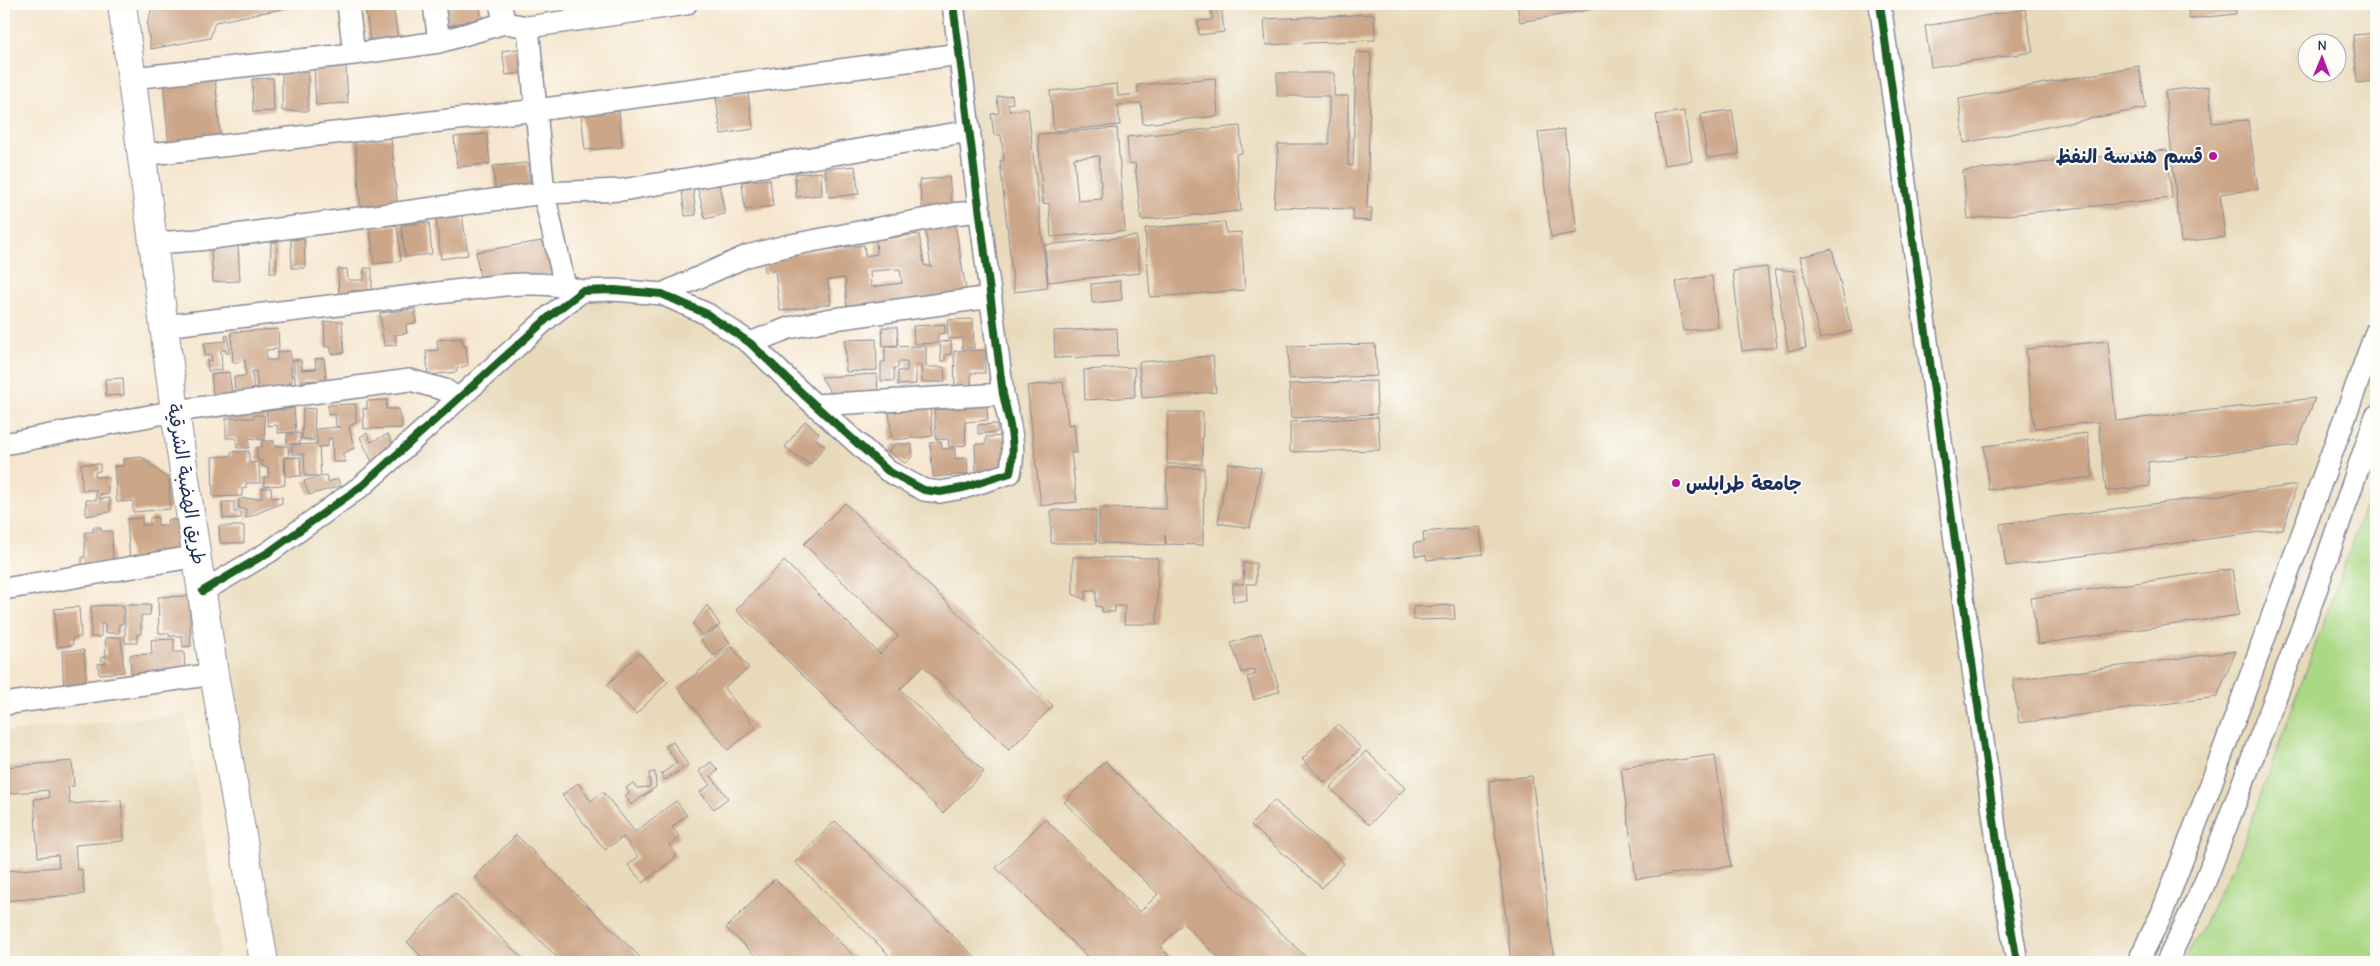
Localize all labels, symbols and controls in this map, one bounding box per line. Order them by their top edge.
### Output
north arrow [2298,32,2348,82]
text: N [2318,37,2327,54]
place label: قسم هندسة النفظ [2056,146,2203,171]
marker: قسم هندسة النفظ [2207,150,2219,162]
street label: طريق الهضبة الشرقية [162,402,210,566]
place label: جامعة طرابلس [1686,473,1801,496]
marker: جامعة طرابلس [1670,477,1682,489]

